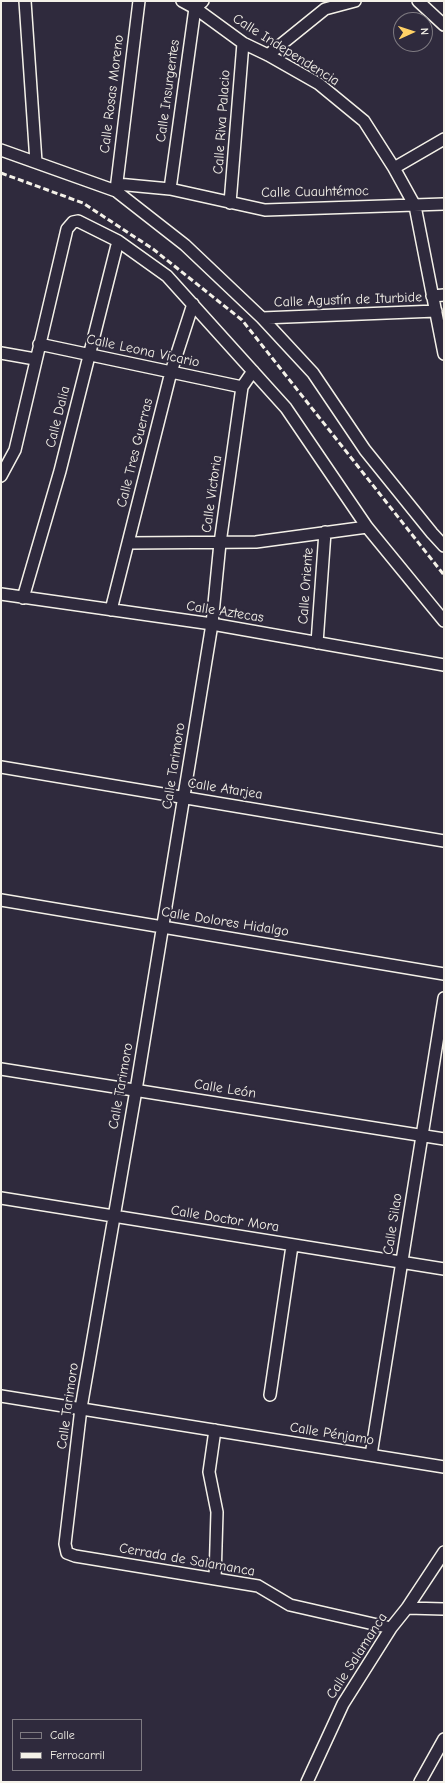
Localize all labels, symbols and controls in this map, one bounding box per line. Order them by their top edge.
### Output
street label: Calle Independencia [229,10,343,90]
north arrow [393,12,433,52]
text: N [418,27,431,35]
street label: Calle Rosas Moreno [96,34,128,154]
street label: Calle Insurgentes [152,39,184,143]
street label: Calle Riva Palacio [210,69,234,175]
street label: Calle Cuauhtémoc [261,183,369,201]
street label: Calle Agustín de Iturbide [274,289,422,311]
street label: Calle Leona Vicario [85,331,201,371]
street label: Calle Dalia [42,384,74,450]
street label: Calle Tres Guerras [113,397,157,509]
street label: Calle Victoria [198,454,226,534]
street label: Calle Oriente [295,547,317,625]
street label: Calle Aztecas [185,598,265,626]
street label: Calle Tarimoro [159,722,189,810]
street label: Calle Atarjea [186,775,264,803]
street label: Calle Dolores Hidalgo [160,904,290,940]
street label: Calle Tarimoro [105,1042,137,1130]
street label: Calle León [193,1076,257,1102]
street label: Calle Silao [380,1192,406,1256]
street label: Calle Doctor Mora [170,1202,280,1236]
street label: Calle Tarimoro [54,1362,82,1450]
street label: Calle Pénjamo [289,1419,375,1449]
street label: Cerrada de Salamanca [118,1540,256,1580]
street label: Calle Salamanca [323,1610,391,1702]
legend [12,1719,142,1771]
text: Calle [50,1728,75,1742]
text: Ferrocarril [50,1748,105,1762]

